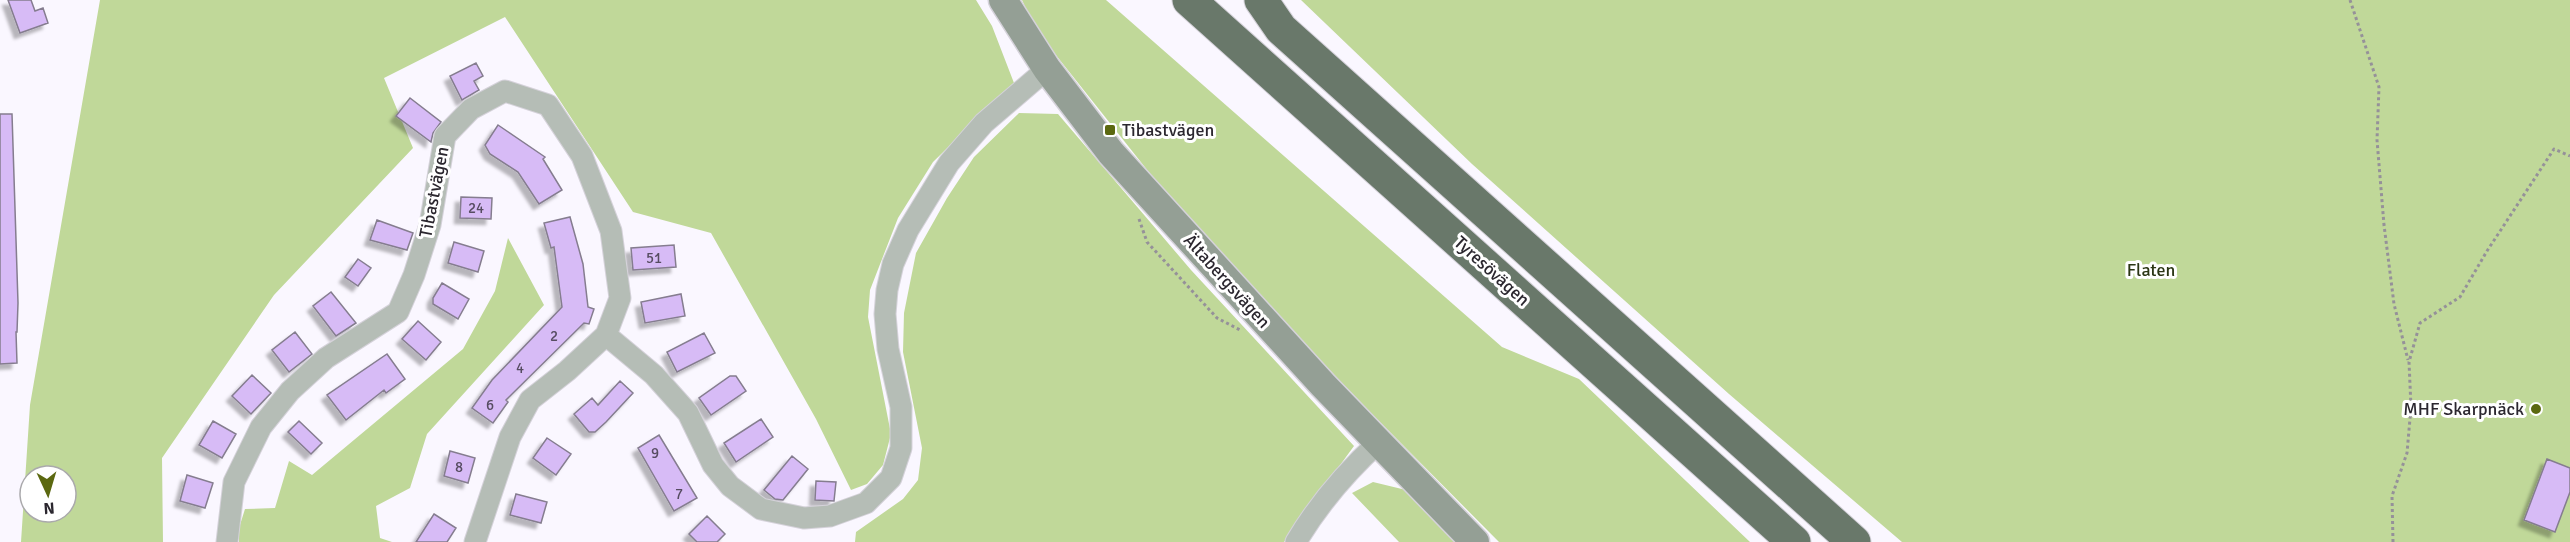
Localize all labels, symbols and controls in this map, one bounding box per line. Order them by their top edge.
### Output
place label: Tibastvägen [1122,119,1214,141]
marker: Tibastvägen [1103,123,1117,137]
street label: Tibastvägen [414,145,454,239]
house number: 24 [468,199,484,217]
street label: Ältabergsvägen [1179,229,1275,333]
street label: Tyresövägen [1450,231,1534,311]
house number: 51 [646,249,662,267]
park label: Flaten [2127,259,2175,281]
house number: 2 [550,327,558,345]
house number: 4 [516,359,524,377]
house number: 6 [486,396,494,414]
place label: MHF Skarpnäck [2403,398,2524,420]
marker: MHF Skarpnäck [2529,402,2543,416]
house number: 9 [651,444,659,462]
house number: 8 [455,458,463,476]
north arrow [18,464,78,524]
house number: 7 [675,485,683,503]
text: N [43,498,55,518]

